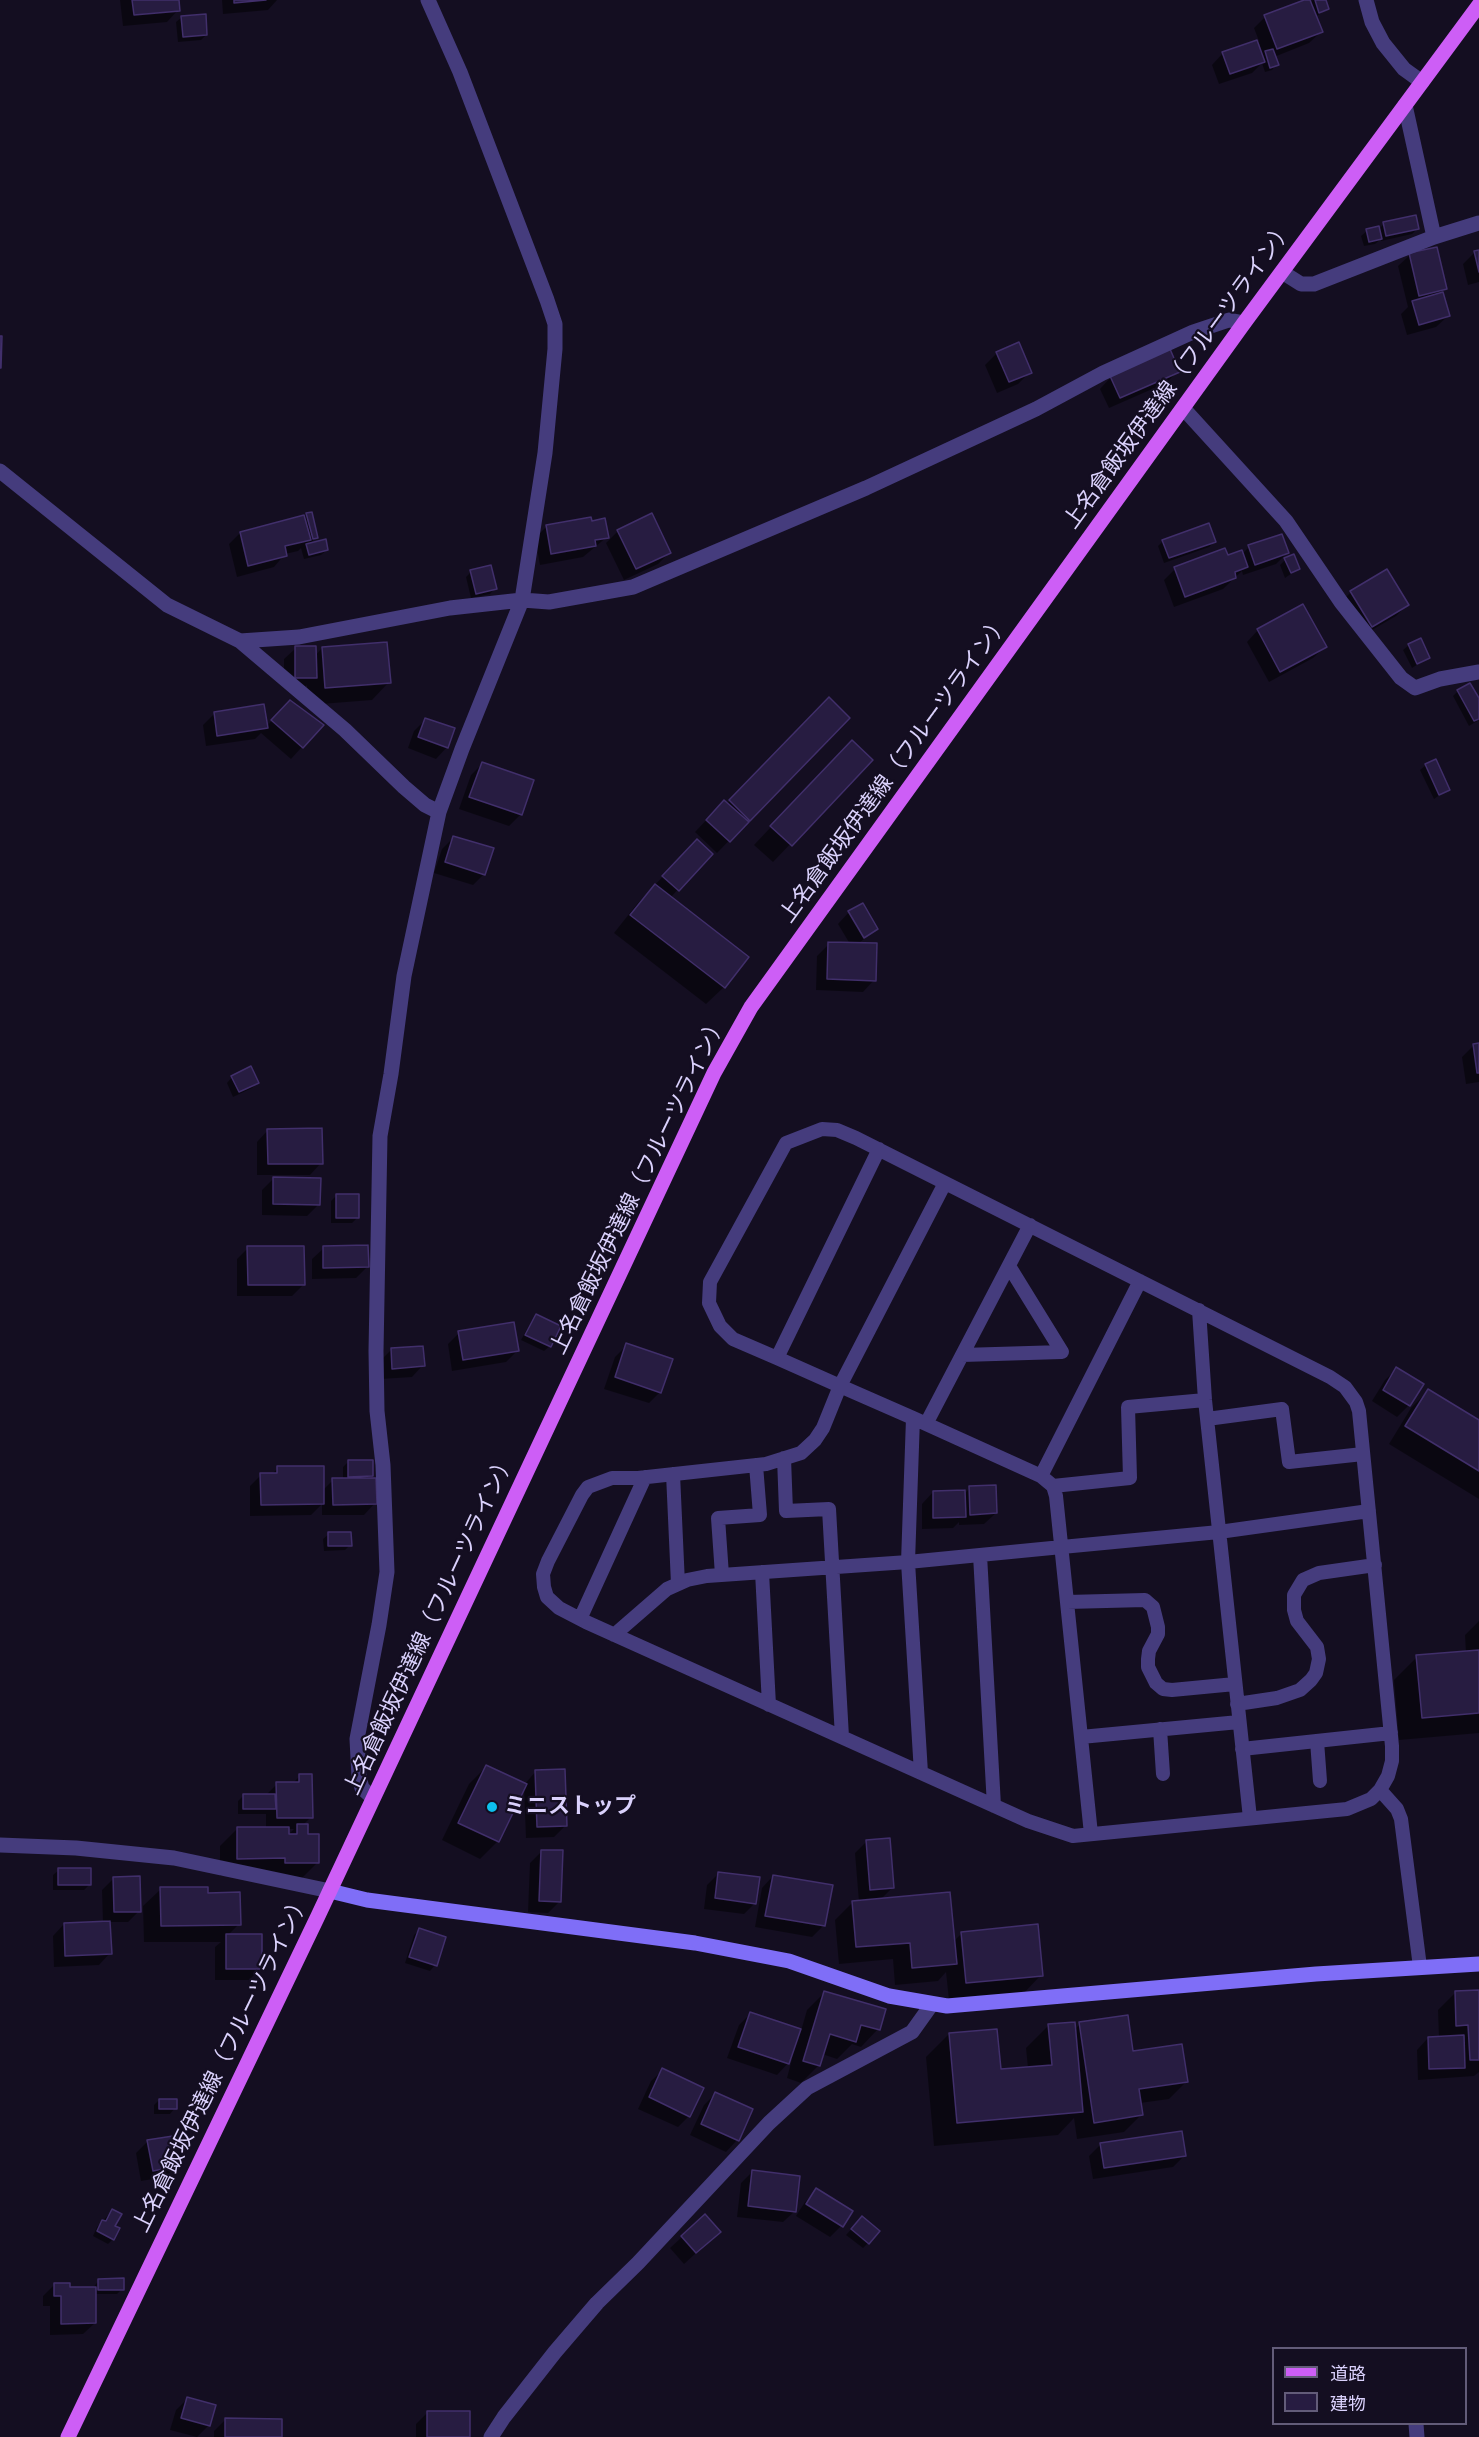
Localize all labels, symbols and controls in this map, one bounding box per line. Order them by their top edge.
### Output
street label: 上名倉飯坂伊達線（フルーツライン） [1058,216,1300,534]
street label: 上名倉飯坂伊達線（フルーツライン） [774,610,1016,928]
street label: 上名倉飯坂伊達線（フルーツライン） [545,1011,733,1359]
street label: 上名倉飯坂伊達線（フルーツライン） [339,1449,521,1799]
place label: ミニストップ [504,1794,636,1820]
marker: ミニストップ [485,1800,499,1814]
street label: 上名倉飯坂伊達線（フルーツライン） [128,1889,316,2237]
legend [1272,2347,1467,2425]
text: 道路 [1330,2362,1366,2385]
text: 建物 [1330,2392,1366,2415]

